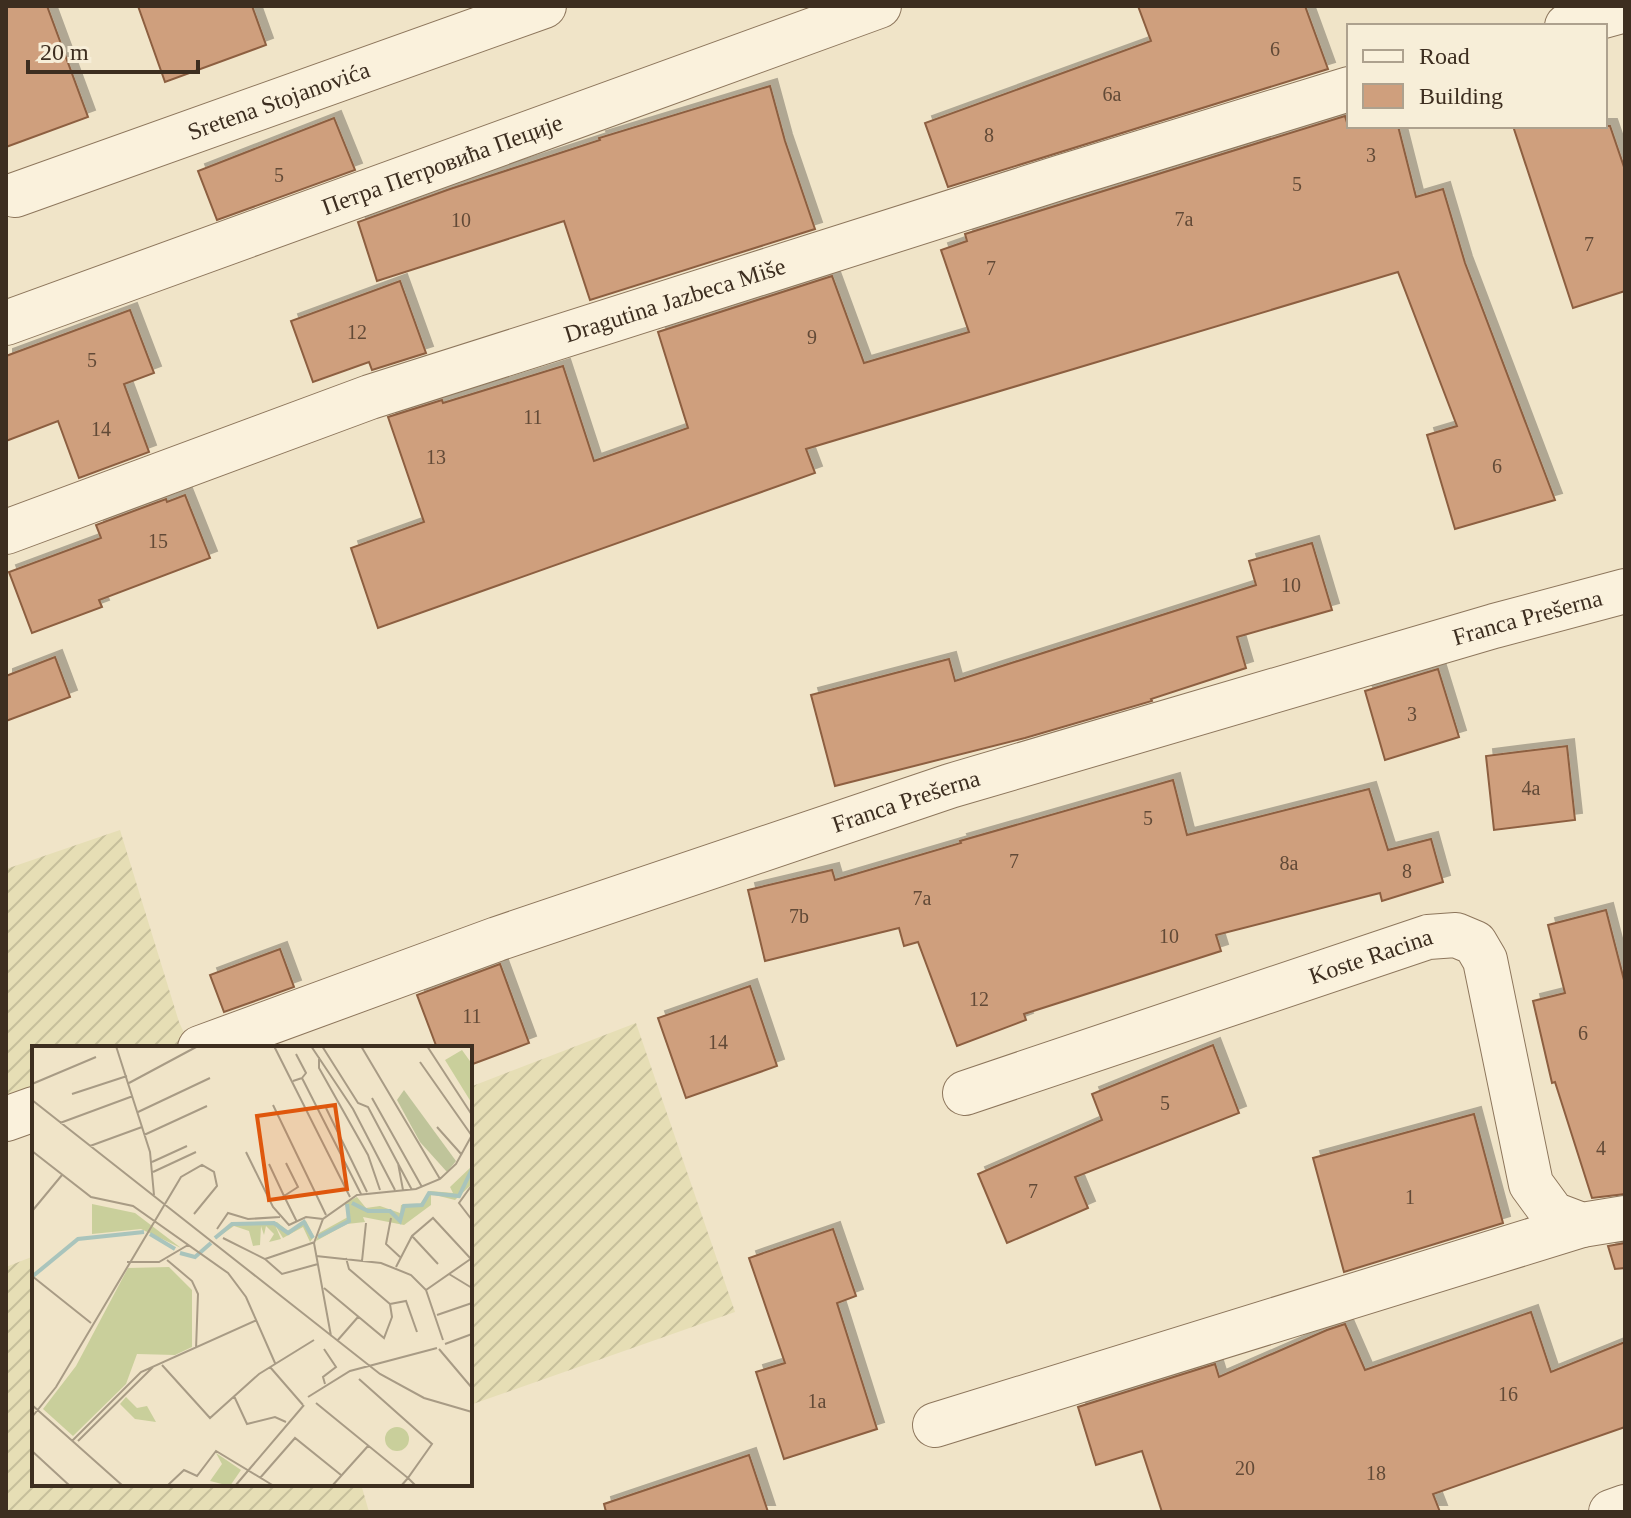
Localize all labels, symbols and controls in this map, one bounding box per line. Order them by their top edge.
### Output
scale bar [28,24,198,74]
legend [1347,24,1607,128]
house number: 6 [1270,38,1280,60]
text: 20 m [40,39,89,65]
text: Road [1419,43,1470,69]
street label: Sretena Stojanovića [184,56,373,145]
house number: 6a [1103,83,1122,105]
text: Building [1419,83,1503,109]
street label: Петра Петровића Пеције [318,109,566,220]
house number: 8 [984,124,994,146]
house number: 3 [1366,144,1376,166]
house number: 5 [274,164,284,186]
house number: 5 [1292,173,1302,195]
house number: 7a [1175,208,1194,230]
house number: 10 [451,209,471,231]
house number: 7 [1584,233,1594,255]
street label: Dragutina Jazbeca Miše [561,253,789,347]
house number: 7 [986,257,996,279]
house number: 12 [347,321,367,343]
house number: 9 [807,326,817,348]
house number: 5 [87,349,97,371]
house number: 11 [523,406,543,428]
house number: 14 [91,418,111,440]
house number: 13 [426,446,446,468]
house number: 6 [1492,455,1502,477]
house number: 15 [148,530,168,552]
house number: 10 [1281,574,1301,596]
street label: Franca Prešerna [1450,585,1605,650]
house number: 3 [1407,703,1417,725]
street label: Franca Prešerna [829,765,983,838]
house number: 4a [1522,777,1541,799]
house number: 5 [1143,807,1153,829]
house number: 7 [1009,850,1019,872]
house number: 8a [1280,852,1299,874]
house number: 8 [1402,860,1412,882]
house number: 7a [913,887,932,909]
house number: 7b [789,905,809,927]
street label: Koste Racina [1305,923,1436,989]
house number: 10 [1159,925,1179,947]
house number: 12 [969,988,989,1010]
house number: 11 [462,1005,482,1027]
house number: 6 [1578,1022,1588,1044]
house number: 14 [708,1031,728,1053]
inset map [32,1046,472,1486]
house number: 5 [1160,1092,1170,1114]
house number: 4 [1596,1137,1606,1159]
house number: 7 [1028,1180,1038,1202]
house number: 1 [1405,1186,1415,1208]
house number: 16 [1498,1383,1518,1405]
house number: 1a [808,1390,827,1412]
house number: 20 [1235,1457,1255,1479]
house number: 18 [1366,1462,1386,1484]

